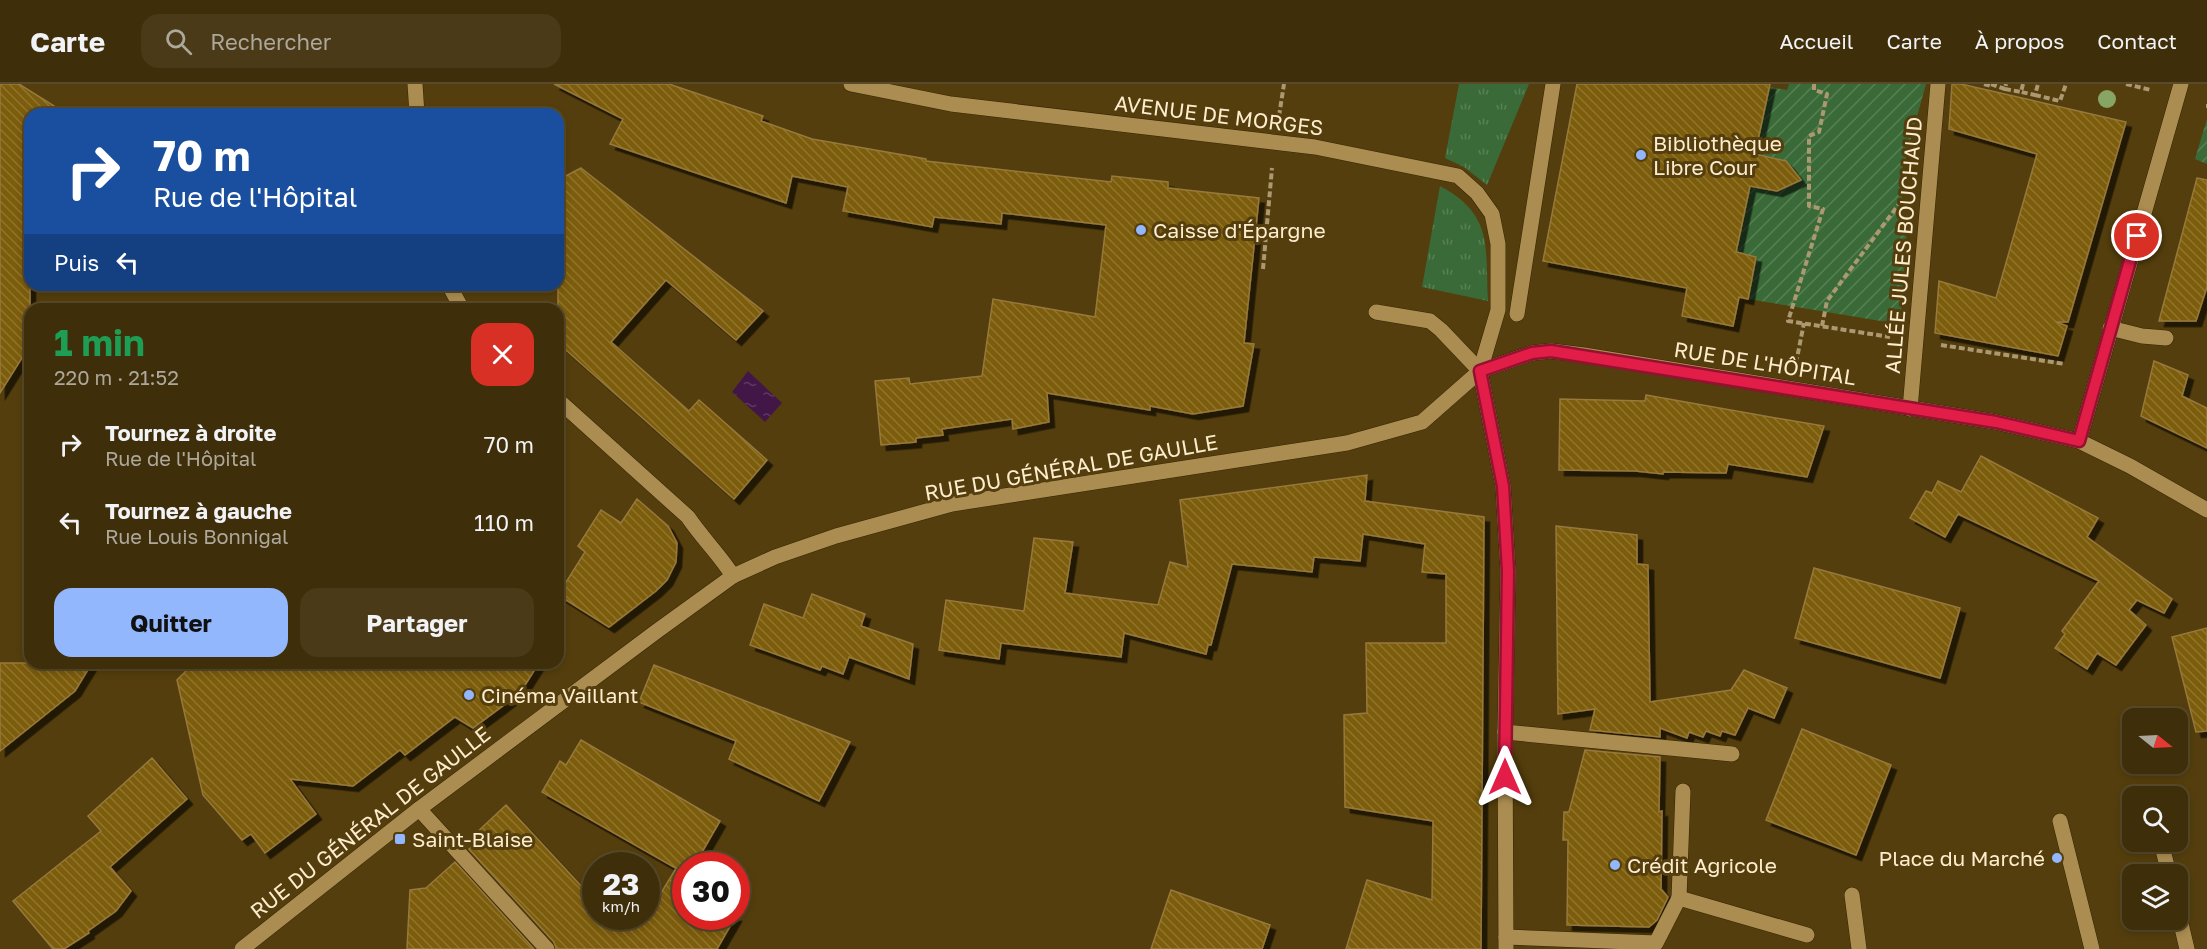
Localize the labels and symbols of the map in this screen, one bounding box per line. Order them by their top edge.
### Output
street label: AVENUE DE MORGES [1113,89,1325,141]
street label: ALLÉE JULES BOUCHAUD [1879,115,1927,375]
place label: Bibliothèque Libre Cour [1653,130,1782,180]
marker: Bibliothèque Libre Cour [1634,148,1648,162]
pin [2111,210,2162,261]
place label: Caisse d'Épargne [1153,217,1326,243]
marker: Caisse d'Épargne [1134,223,1148,237]
street label: RUE DE L'HÔPITAL [1672,336,1858,390]
street label: RUE DU GÉNÉRAL DE GAULLE [922,428,1220,506]
place label: Cinéma Vaillant [481,682,638,708]
marker: Cinéma Vaillant [462,688,476,702]
north arrow [2122,708,2188,774]
street label: RUE DU GÉNÉRAL DE GAULLE [245,720,495,924]
position arrow [1473,745,1537,809]
place label: Saint-Blaise [412,826,533,852]
marker: Saint-Blaise [393,832,407,846]
place label: Place du Marché [1878,845,2045,871]
marker: Place du Marché [2050,851,2064,865]
speed limit sign: 30 [672,852,750,930]
place label: Crédit Agricole [1627,852,1777,878]
marker: Crédit Agricole [1608,858,1622,872]

